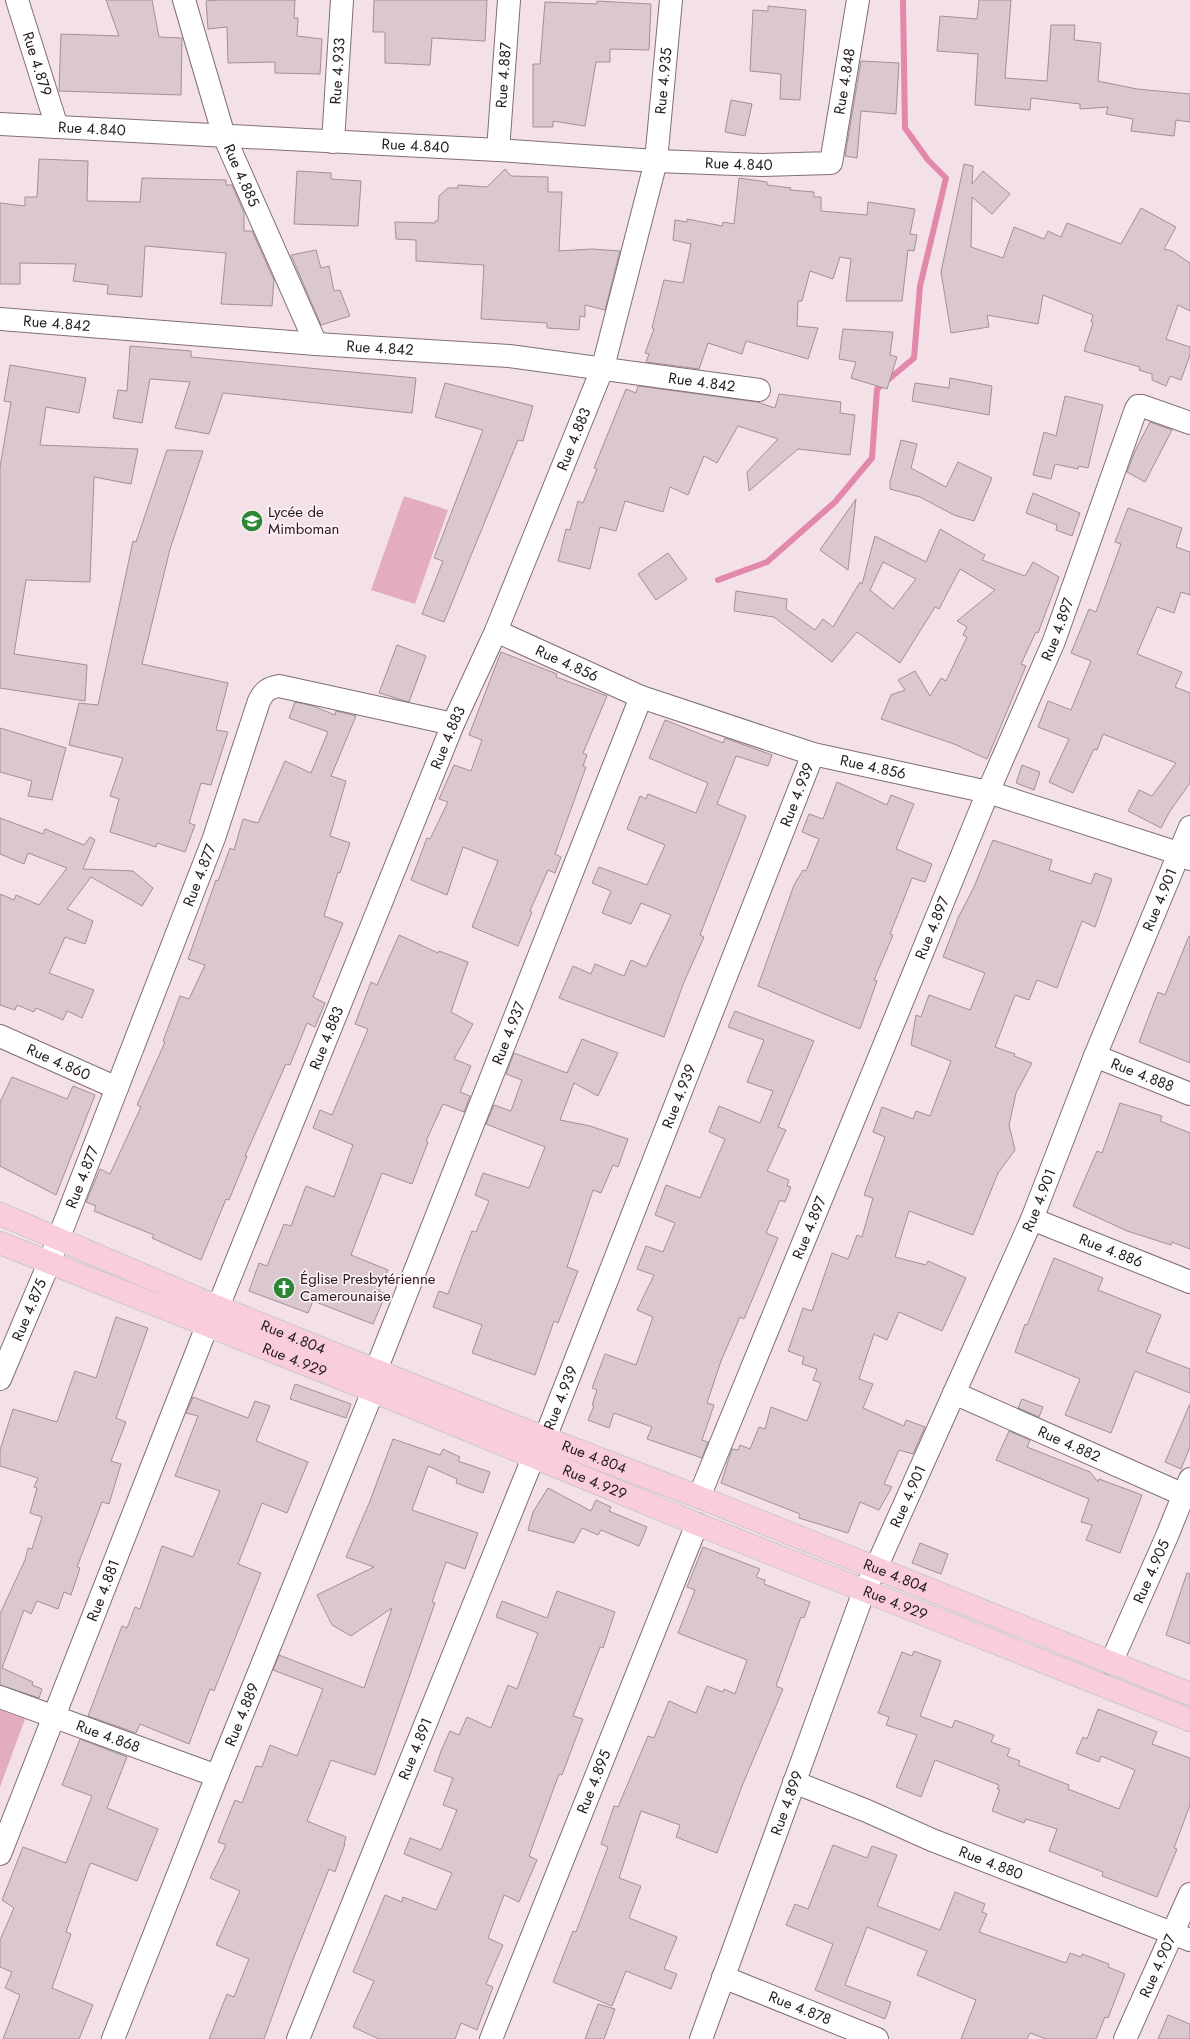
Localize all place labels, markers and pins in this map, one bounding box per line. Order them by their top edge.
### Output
place label: Lycée de Mimboman [268,501,339,540]
school or university icon: Lycée de Mimboman [239,508,265,534]
place label: Église Presbytérienne Camerounaise [300,1268,436,1307]
church icon: Église Presbytérienne Camerounaise [271,1275,297,1301]

